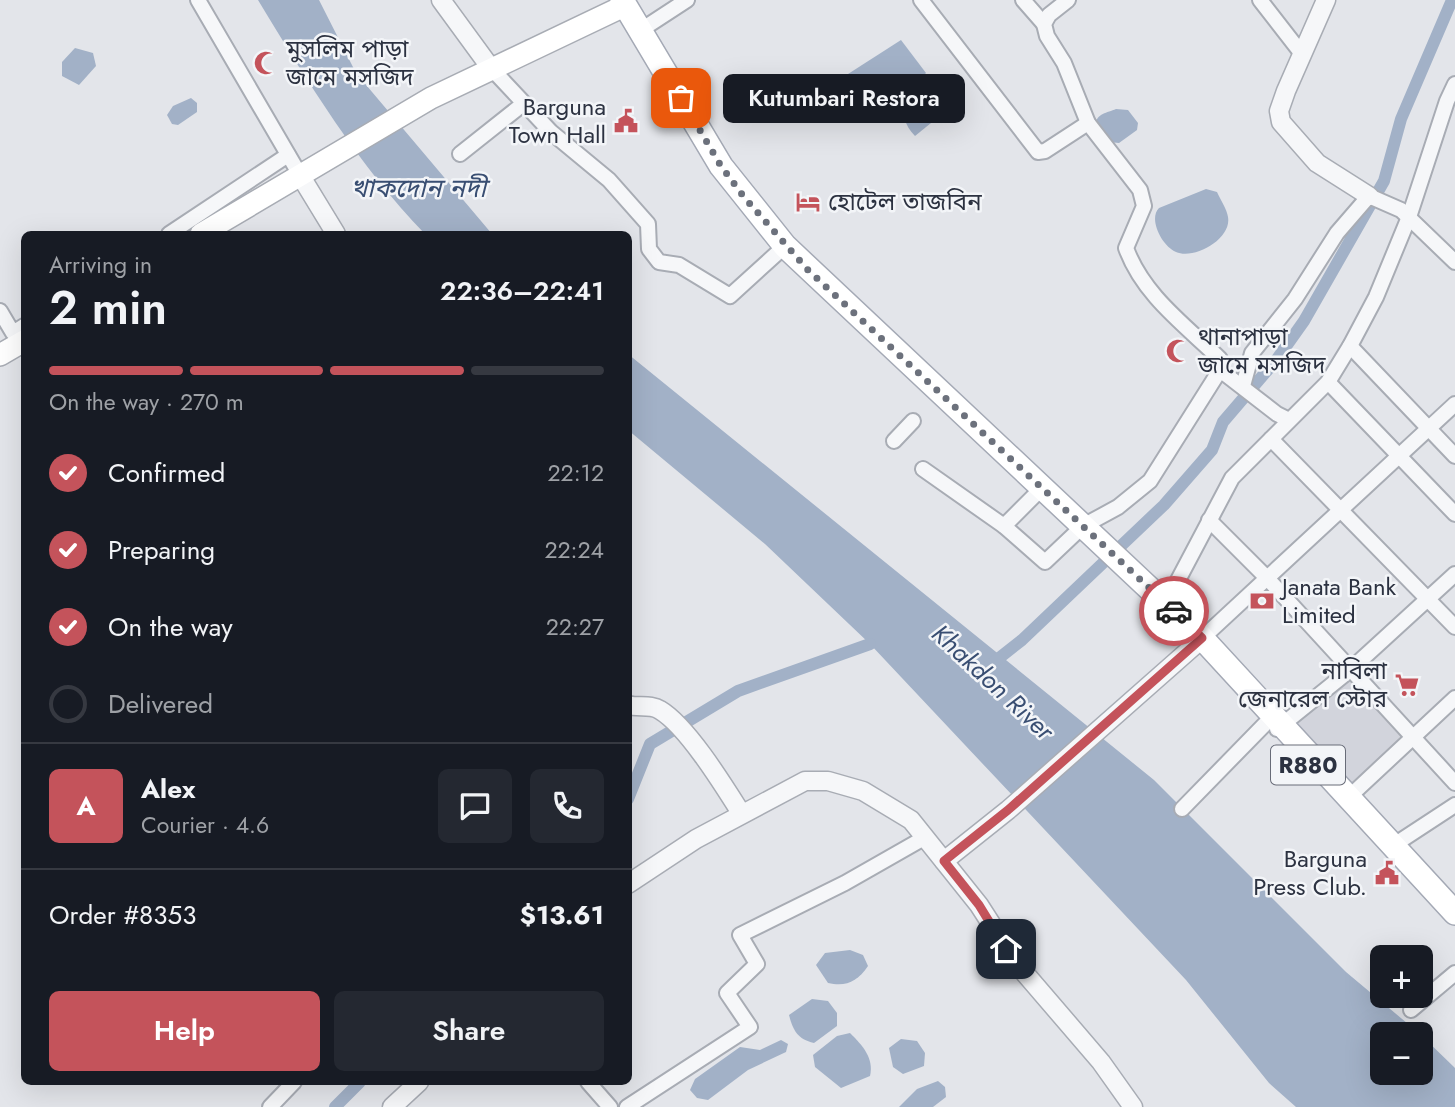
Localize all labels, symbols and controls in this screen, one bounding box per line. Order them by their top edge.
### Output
place label: মুসলিম পাড়া জামে মসজিদ [285,31,414,94]
mosque icon: মুসলিম পাড়া জামে মসজিদ [252,49,280,77]
pin [651,68,711,128]
callout: Kutumbari Restora [723,74,964,122]
icon: bag [662,79,700,117]
text: Kutumbari Restora [748,81,940,115]
place label: Barguna Town Hall [509,89,606,152]
public building icon: Barguna Town Hall [612,107,640,135]
water label: খাকদোন নদী [350,169,491,207]
place label: হোটেল তাজবিন [828,184,982,219]
hotel icon: হোটেল তাজবিন [794,188,822,216]
text: Arriving in [49,248,152,282]
text: 22:36–22:41 [440,272,604,310]
text: 2 min [49,275,167,341]
place label: থানাপাড়া জামে মসজিদ [1197,319,1326,382]
mosque icon: থানাপাড়া জামে মসজিদ [1164,337,1192,365]
text: On the way · 270 m [49,385,244,419]
icon: check [49,454,87,492]
text: Confirmed [108,454,225,492]
text: 22:12 [547,456,604,490]
icon: check [49,531,87,569]
text: Preparing [108,531,215,569]
text: 22:24 [544,533,604,567]
place label: Janata Bank Limited [1279,569,1396,632]
courier [1139,576,1209,646]
bank icon: Janata Bank Limited [1248,587,1276,615]
icon: car [1155,592,1193,630]
icon: check [49,608,87,646]
text: On the way [108,608,233,646]
text: 22:27 [546,610,604,644]
water label: Khakdon River [923,615,1064,750]
place label: নাবিলা জেনারেল স্টোর [1238,653,1388,716]
supermarket icon: নাবিলা জেনারেল স্টোর [1393,671,1421,699]
text: Delivered [108,685,213,723]
road number: R880 [1271,746,1345,785]
button: chat [438,769,512,843]
button: phone [530,769,604,843]
text: Alex [141,770,195,808]
text: A [76,787,96,825]
text: Courier · 4.6 [141,808,269,842]
place label: Barguna Press Club. [1253,841,1367,904]
public building icon: Barguna Press Club. [1373,859,1401,887]
text: Order #8353 [49,896,196,934]
text: $13.61 [520,896,604,934]
pin [976,919,1036,979]
icon: home [987,930,1025,968]
map controls [1370,945,1433,1085]
button: + [1370,945,1433,1008]
button: Help [49,991,320,1071]
button: Share [334,991,604,1071]
button: − [1370,1022,1433,1085]

